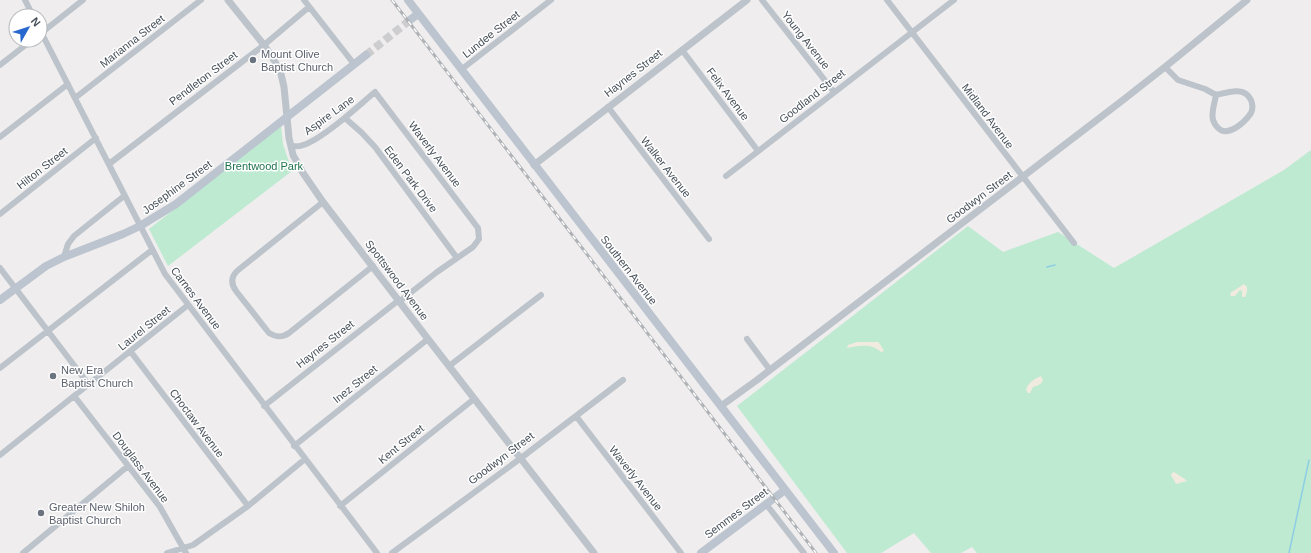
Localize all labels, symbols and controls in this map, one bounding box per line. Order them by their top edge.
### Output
north arrow [8,8,48,48]
street label: Lundee Street [460,8,522,60]
street label: Young Avenue [780,9,832,71]
street label: Marianna Street [97,12,167,70]
text: N [29,15,43,29]
street label: Haynes Street [602,47,664,99]
place label: Mount Olive Baptist Church [261,48,333,73]
street label: Pendleton Street [167,49,239,107]
marker: Mount Olive Baptist Church [248,55,258,65]
street label: Felix Avenue [704,65,752,123]
street label: Goodland Street [777,67,847,125]
street label: Midland Avenue [960,81,1016,151]
street label: Aspire Lane [302,93,356,137]
street label: Waverly Avenue [406,119,464,189]
street label: Walker Avenue [639,134,693,200]
street label: Eden Park Drive [382,143,440,215]
street label: Hilton Street [14,145,70,191]
street label: Josephine Street [140,158,214,216]
park label: Brentwood Park [225,160,304,172]
street label: Goodwyn Street [944,168,1014,226]
street label: Southern Avenue [598,233,660,307]
street label: Spottswood Avenue [363,238,431,322]
street label: Carnes Avenue [169,264,223,332]
street label: Laurel Street [116,304,172,352]
street label: Haynes Street [294,318,356,370]
street label: Inez Street [331,363,379,405]
place label: New Era Baptist Church [61,364,133,389]
marker: New Era Baptist Church [48,371,58,381]
street label: Choctaw Avenue [167,387,227,459]
street label: Kent Street [376,422,426,466]
street label: Douglass Avenue [111,429,171,505]
street label: Goodwyn Street [466,429,536,487]
street label: Waverly Avenue [607,443,665,513]
street label: Semmes Street [702,485,770,541]
place label: Greater New Shiloh Baptist Church [49,501,145,526]
marker: Greater New Shiloh Baptist Church [36,508,46,518]

